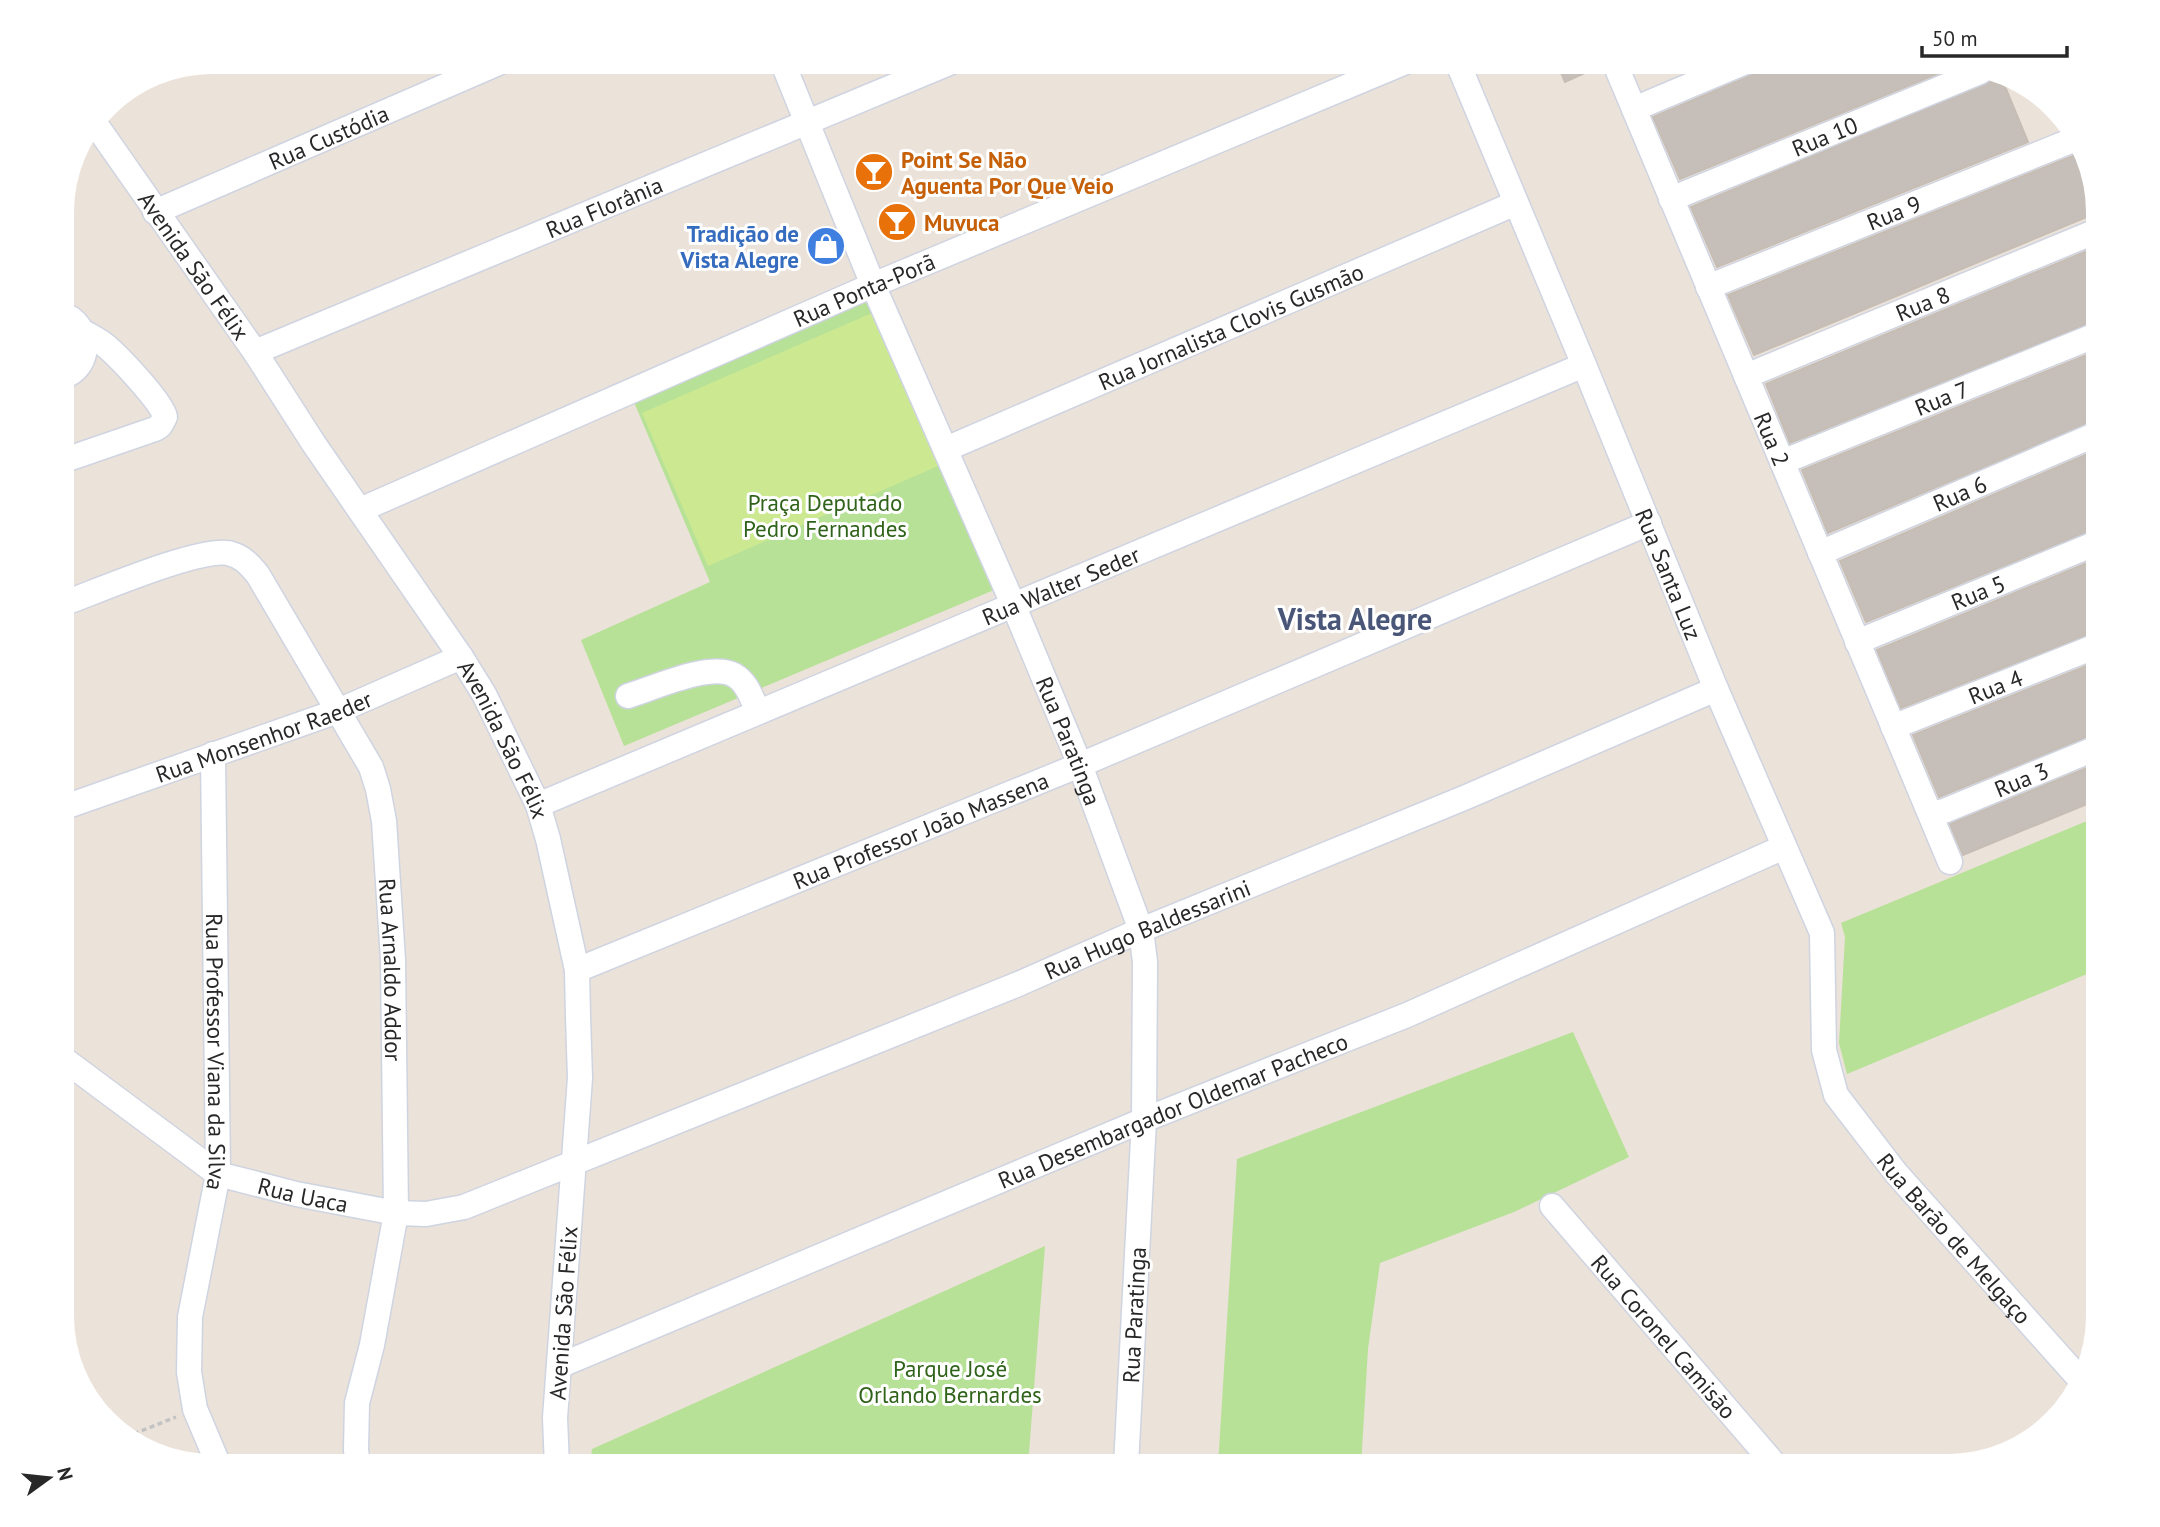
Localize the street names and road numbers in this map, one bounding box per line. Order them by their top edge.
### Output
street label: Rua Custódia [264,98,393,176]
street label: Rua 10 [1787,109,1862,162]
street label: Rua Florânia [541,170,667,244]
street label: Avenida São Félix [132,186,256,345]
street label: Rua 9 [1862,188,1925,236]
street label: Rua Ponta-Porã [788,246,939,333]
street label: Rua Jornalista Clovis Gusmão [1094,256,1368,396]
street label: Rua 8 [1891,279,1954,327]
street label: Rua 7 [1910,374,1973,422]
street label: Rua 2 [1748,407,1797,470]
street label: Rua 6 [1928,469,1991,517]
street label: Rua Santa Luz [1629,504,1709,644]
street label: Rua Walter Seder [977,539,1144,631]
street label: Rua 5 [1947,568,2009,616]
street label: Avenida São Félix [452,654,556,822]
street label: Rua 4 [1964,662,2027,710]
street label: Rua Paratinga [1030,672,1108,809]
street label: Rua Monsenhor Raeder [152,683,376,789]
street label: Rua 3 [1990,755,2053,803]
street label: Rua Professor João Massena [788,765,1053,895]
street label: Rua Hugo Baldessarini [1039,872,1255,985]
street label: Rua Arnaldo Addor [373,877,409,1062]
street label: Rua Professor Viana da Silva [200,913,233,1193]
street label: Rua Desembargador Oldemar Pacheco [994,1026,1352,1194]
street label: Rua Barão de Melgaço [1871,1147,2038,1330]
street label: Rua Uaca [255,1170,351,1218]
street label: Avenida São Félix [542,1225,584,1401]
street label: Rua Paratinga [1116,1246,1152,1384]
street label: Rua Coronel Camisão [1585,1248,1743,1425]

